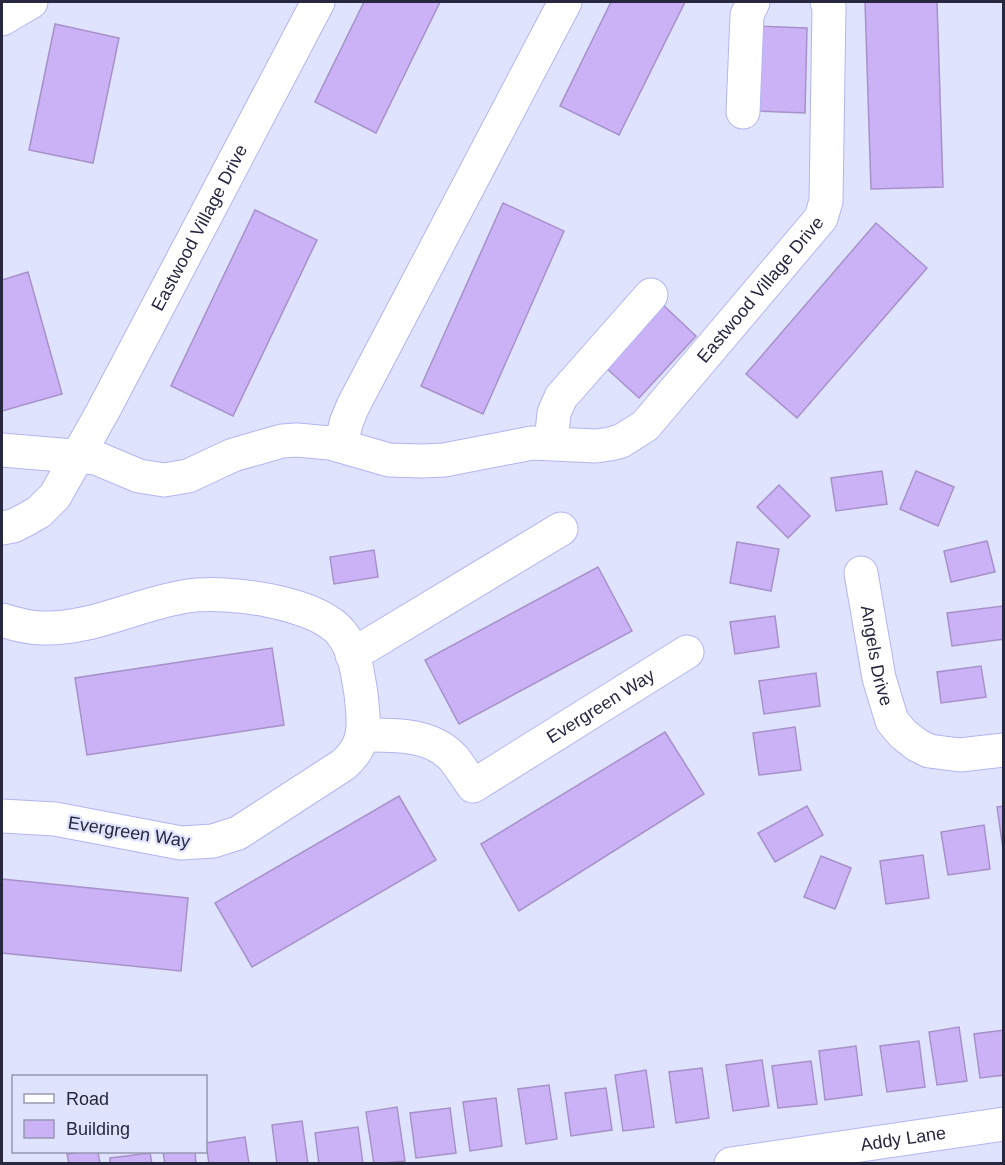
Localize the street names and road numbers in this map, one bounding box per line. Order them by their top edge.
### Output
street label: Eastwood Village Drive [147,141,251,314]
street label: Eastwood Village Drive [693,213,828,367]
street label: Angels Drive [857,604,897,708]
street label: Evergreen Way [543,665,658,747]
street label: Evergreen Way [66,812,192,852]
street label: Addy Lane [859,1123,947,1155]

